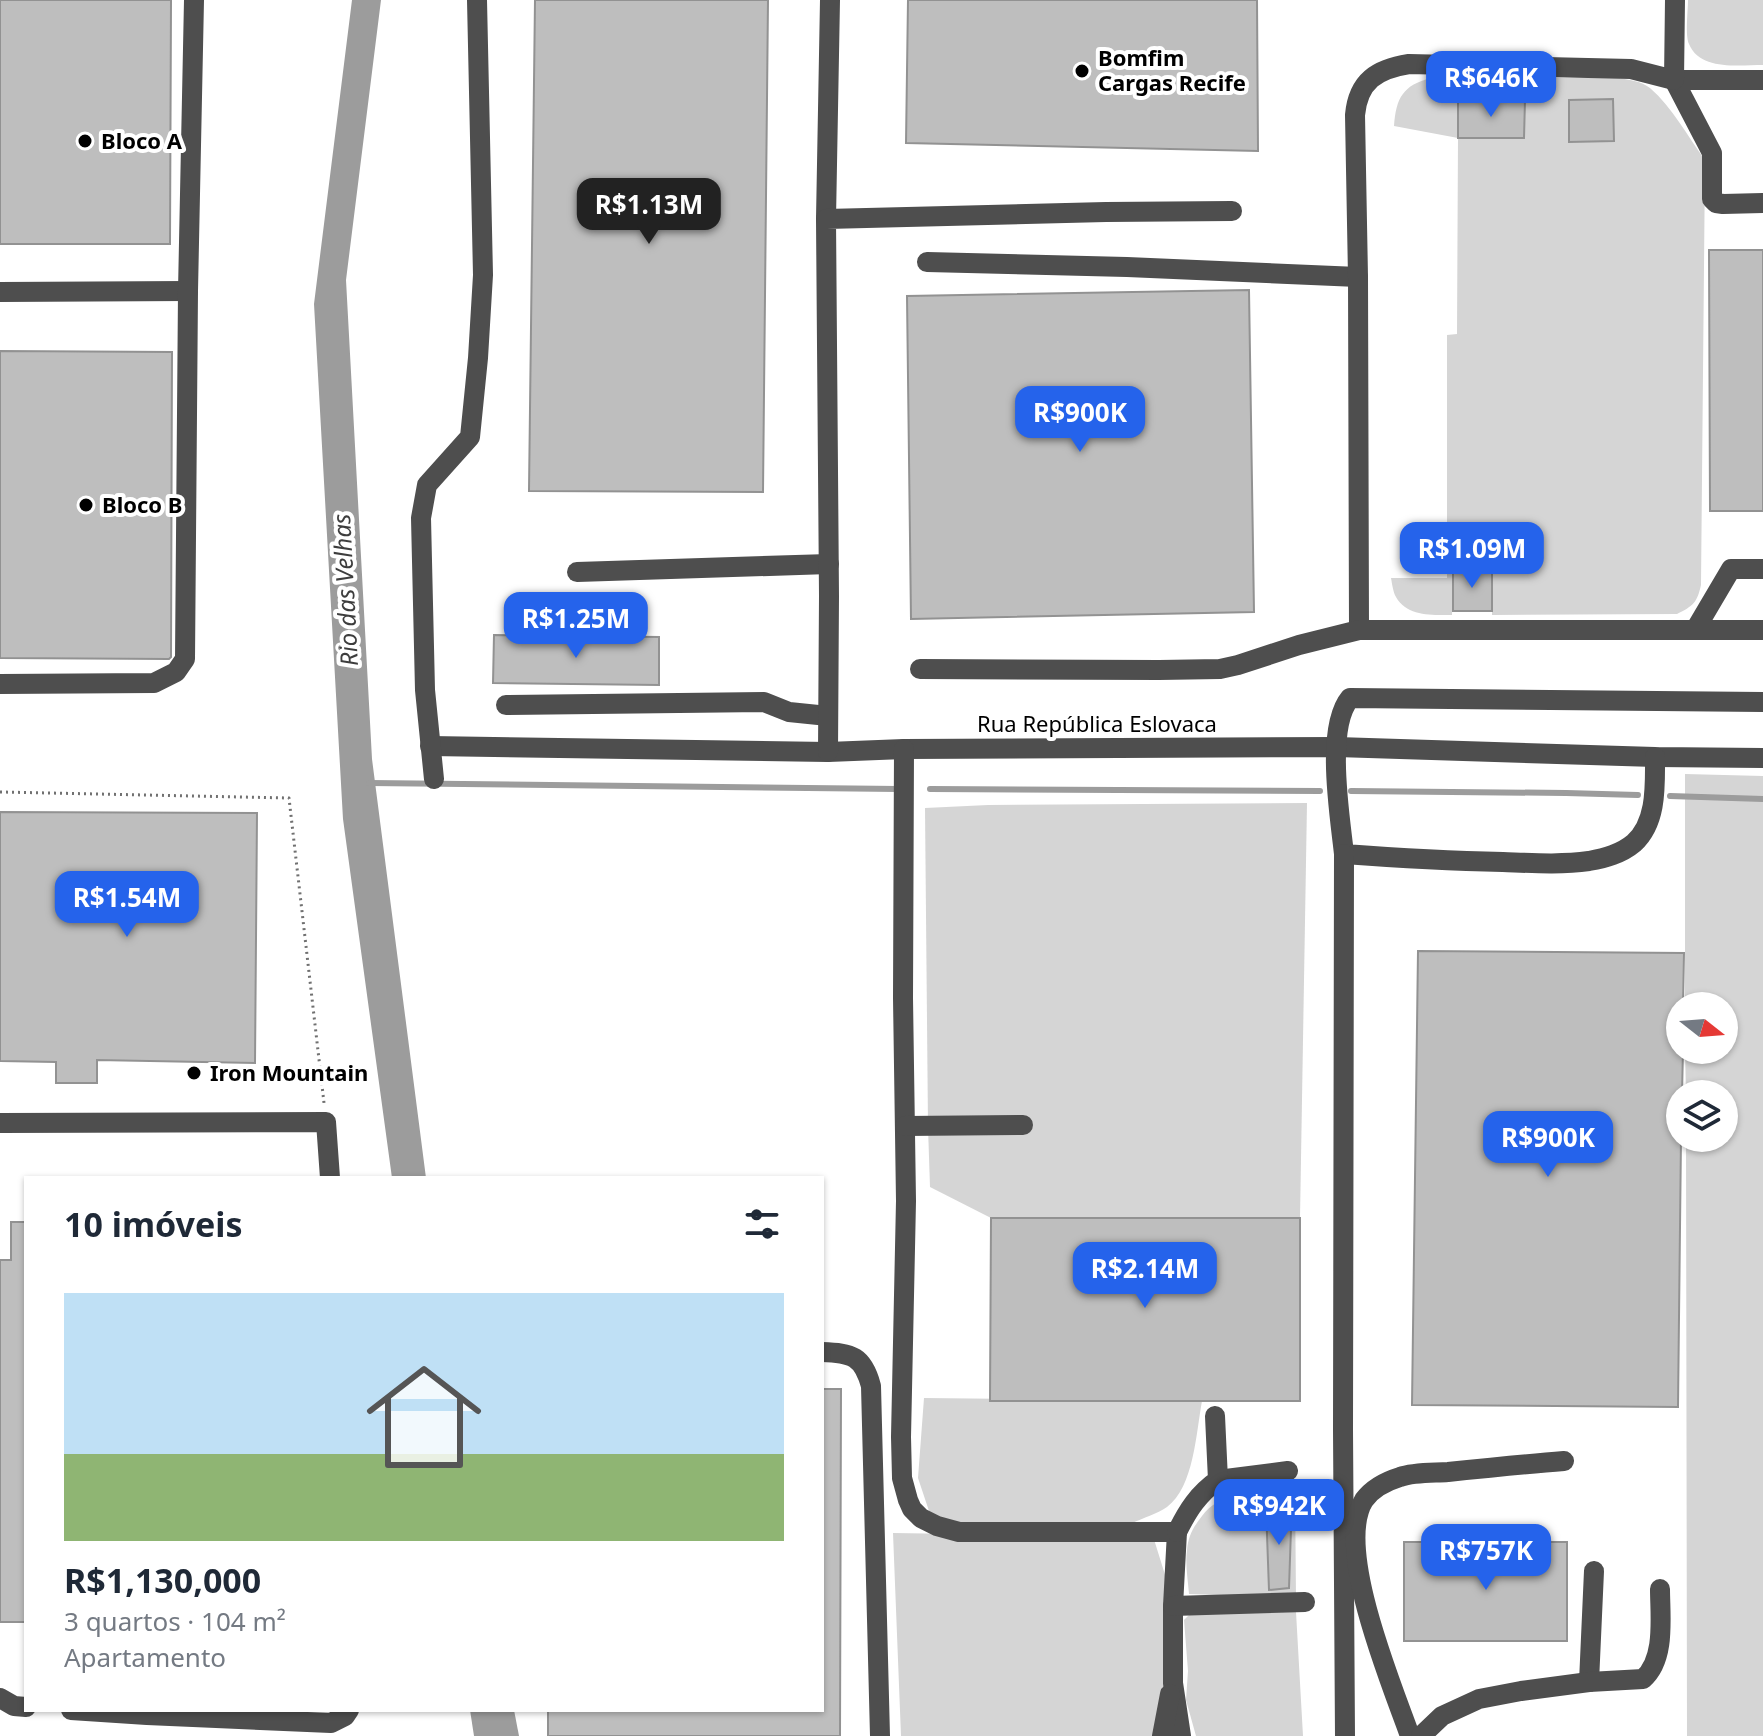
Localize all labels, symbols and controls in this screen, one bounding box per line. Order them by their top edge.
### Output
place label: Bomfim Cargas Recife [1098,42,1246,97]
pin: R$646K [1426,51,1556,119]
text: R$646K [1444,59,1538,95]
marker: Bomfim Cargas Recife [1073,62,1091,80]
place label: Bloco A [101,125,183,155]
marker: Bloco A [76,132,94,150]
pin: R$1.13M [575,178,723,246]
text: R$1.13M [595,186,703,222]
pin: R$900K [1015,386,1145,454]
text: R$900K [1033,394,1127,430]
place label: Bloco B [102,489,182,519]
marker: Bloco B [77,496,95,514]
water label: Rio das Velhas [324,513,365,667]
pin: R$1.09M [1398,522,1546,590]
text: R$1.09M [1418,530,1526,566]
pin: R$1.25M [502,592,650,660]
text: R$1.25M [522,600,630,636]
street label: Rua República Eslovaca [977,708,1217,738]
pin: R$1.54M [53,871,201,939]
text: R$1.54M [73,879,181,915]
north arrow [1666,992,1738,1064]
map controls [1666,992,1738,1152]
place label: Iron Mountain [210,1057,368,1087]
marker: Iron Mountain [185,1064,203,1082]
button: layers [1666,1080,1738,1152]
pin: R$900K [1483,1111,1613,1179]
text: R$900K [1501,1119,1595,1155]
text: 10 imóveis [64,1201,243,1247]
icon: filters [740,1202,784,1246]
pin: R$2.14M [1071,1242,1219,1310]
text: R$2.14M [1091,1250,1199,1286]
icon: home [352,1345,496,1489]
pin: R$942K [1214,1479,1344,1547]
text: R$942K [1232,1487,1326,1523]
pin: R$757K [1421,1524,1551,1592]
text: R$757K [1439,1532,1533,1568]
text: R$1,130,000 [64,1557,261,1603]
text: 3 quartos · 104 m² [64,1603,286,1639]
text: Apartamento [64,1639,226,1675]

